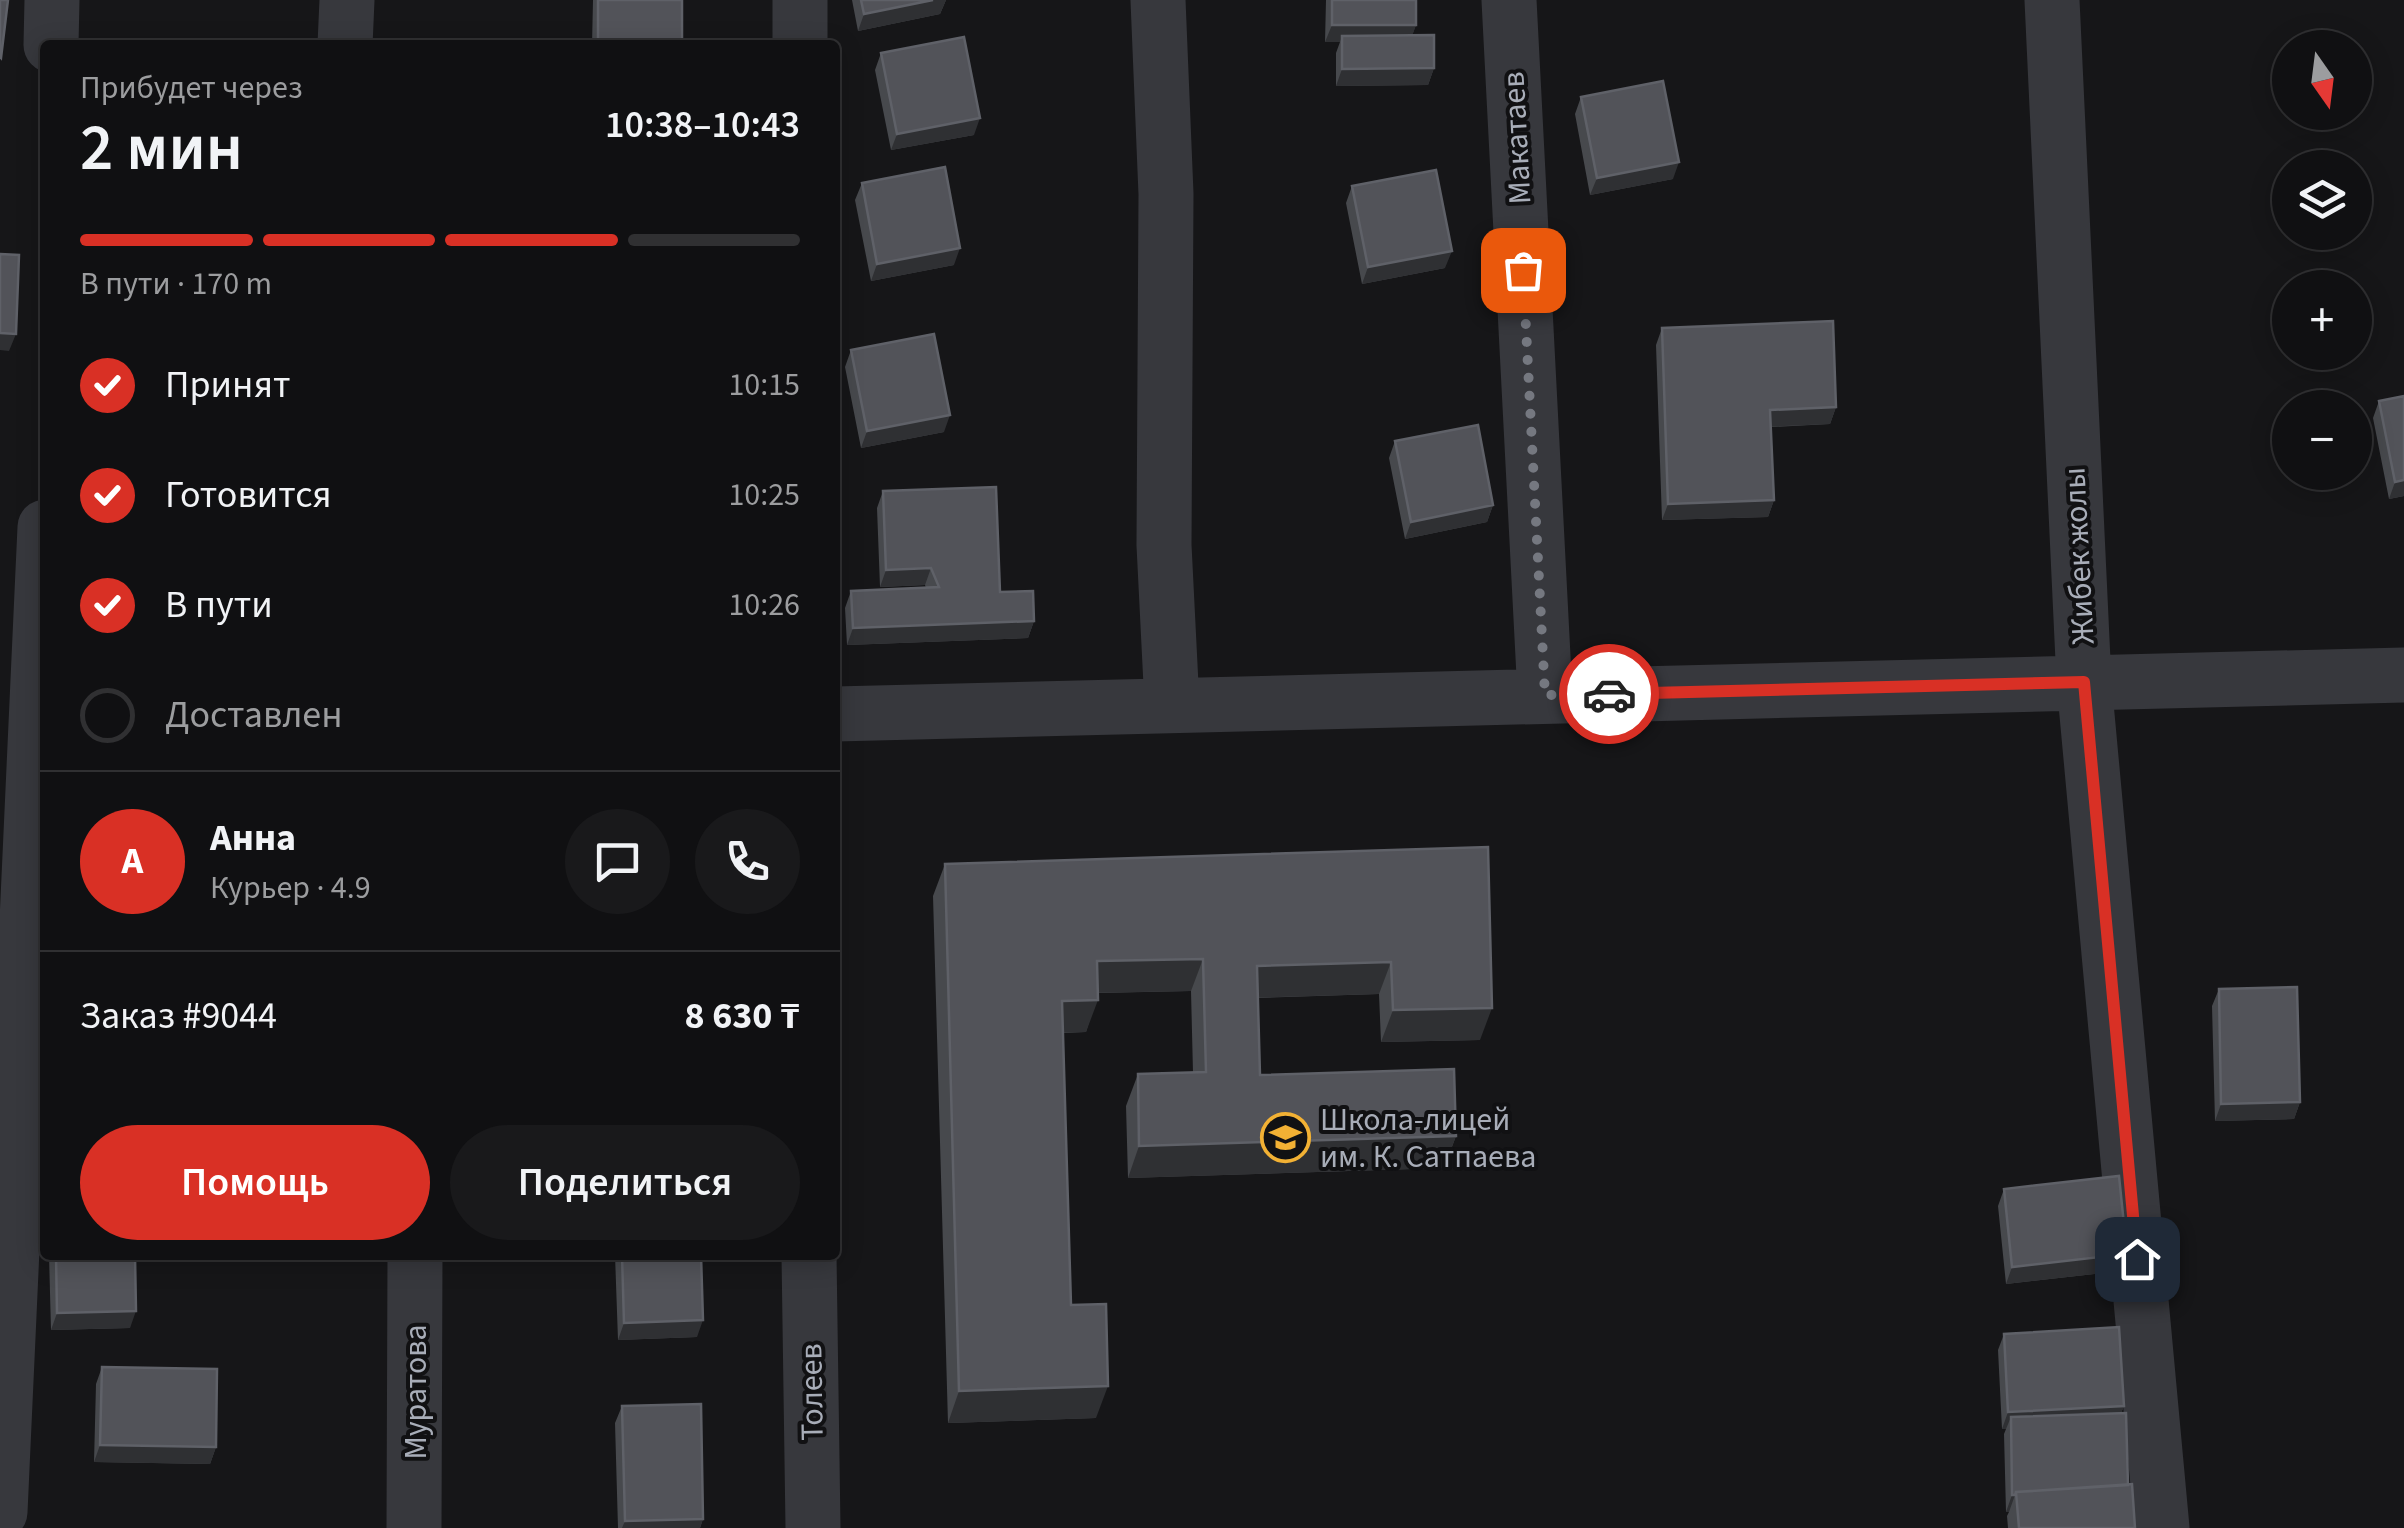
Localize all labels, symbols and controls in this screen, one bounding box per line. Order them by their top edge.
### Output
north arrow [2272,30,2372,130]
map controls [2272,30,2372,490]
text: Прибудет через [80,65,303,111]
street label: Макатаев [1491,70,1543,206]
text: 10:38–10:43 [605,98,800,152]
text: 2 мин [80,102,243,195]
button: layers [2272,150,2372,250]
pin [1481,228,1566,313]
icon: bag [1496,243,1551,298]
text: В пути · 170 m [80,261,272,307]
button: + [2272,270,2372,370]
icon: check [80,358,135,413]
text: Принят [165,358,290,412]
text: 10:15 [728,362,800,408]
button: − [2272,390,2372,490]
street label: Жибек жолы [2051,466,2107,646]
icon: check [80,468,135,523]
text: Готовится [165,468,332,522]
text: 10:25 [728,472,800,518]
icon: check [80,578,135,633]
text: В пути [165,578,273,632]
text: 10:26 [728,582,800,628]
courier [1559,644,1659,744]
icon: car [1582,667,1637,722]
text: Доставлен [165,688,343,742]
button: chat [565,809,670,914]
button: phone [695,809,800,914]
text: Анна [210,811,296,865]
text: А [122,834,143,888]
text: Курьер · 4.9 [210,865,371,911]
text: Заказ #9044 [80,989,277,1043]
text: 8 630 ₸ [684,989,800,1043]
place label: Школа-лицей им. К. Сатпаева [1320,1097,1536,1180]
school or university icon: Школа-лицей им. К. Сатпаева [1259,1111,1311,1163]
button: Помощь [80,1125,430,1240]
button: Поделиться [450,1125,800,1240]
pin [2095,1217,2180,1302]
icon: home [2110,1232,2165,1287]
street label: Муратова [393,1324,439,1460]
street label: Толеев [788,1343,836,1441]

